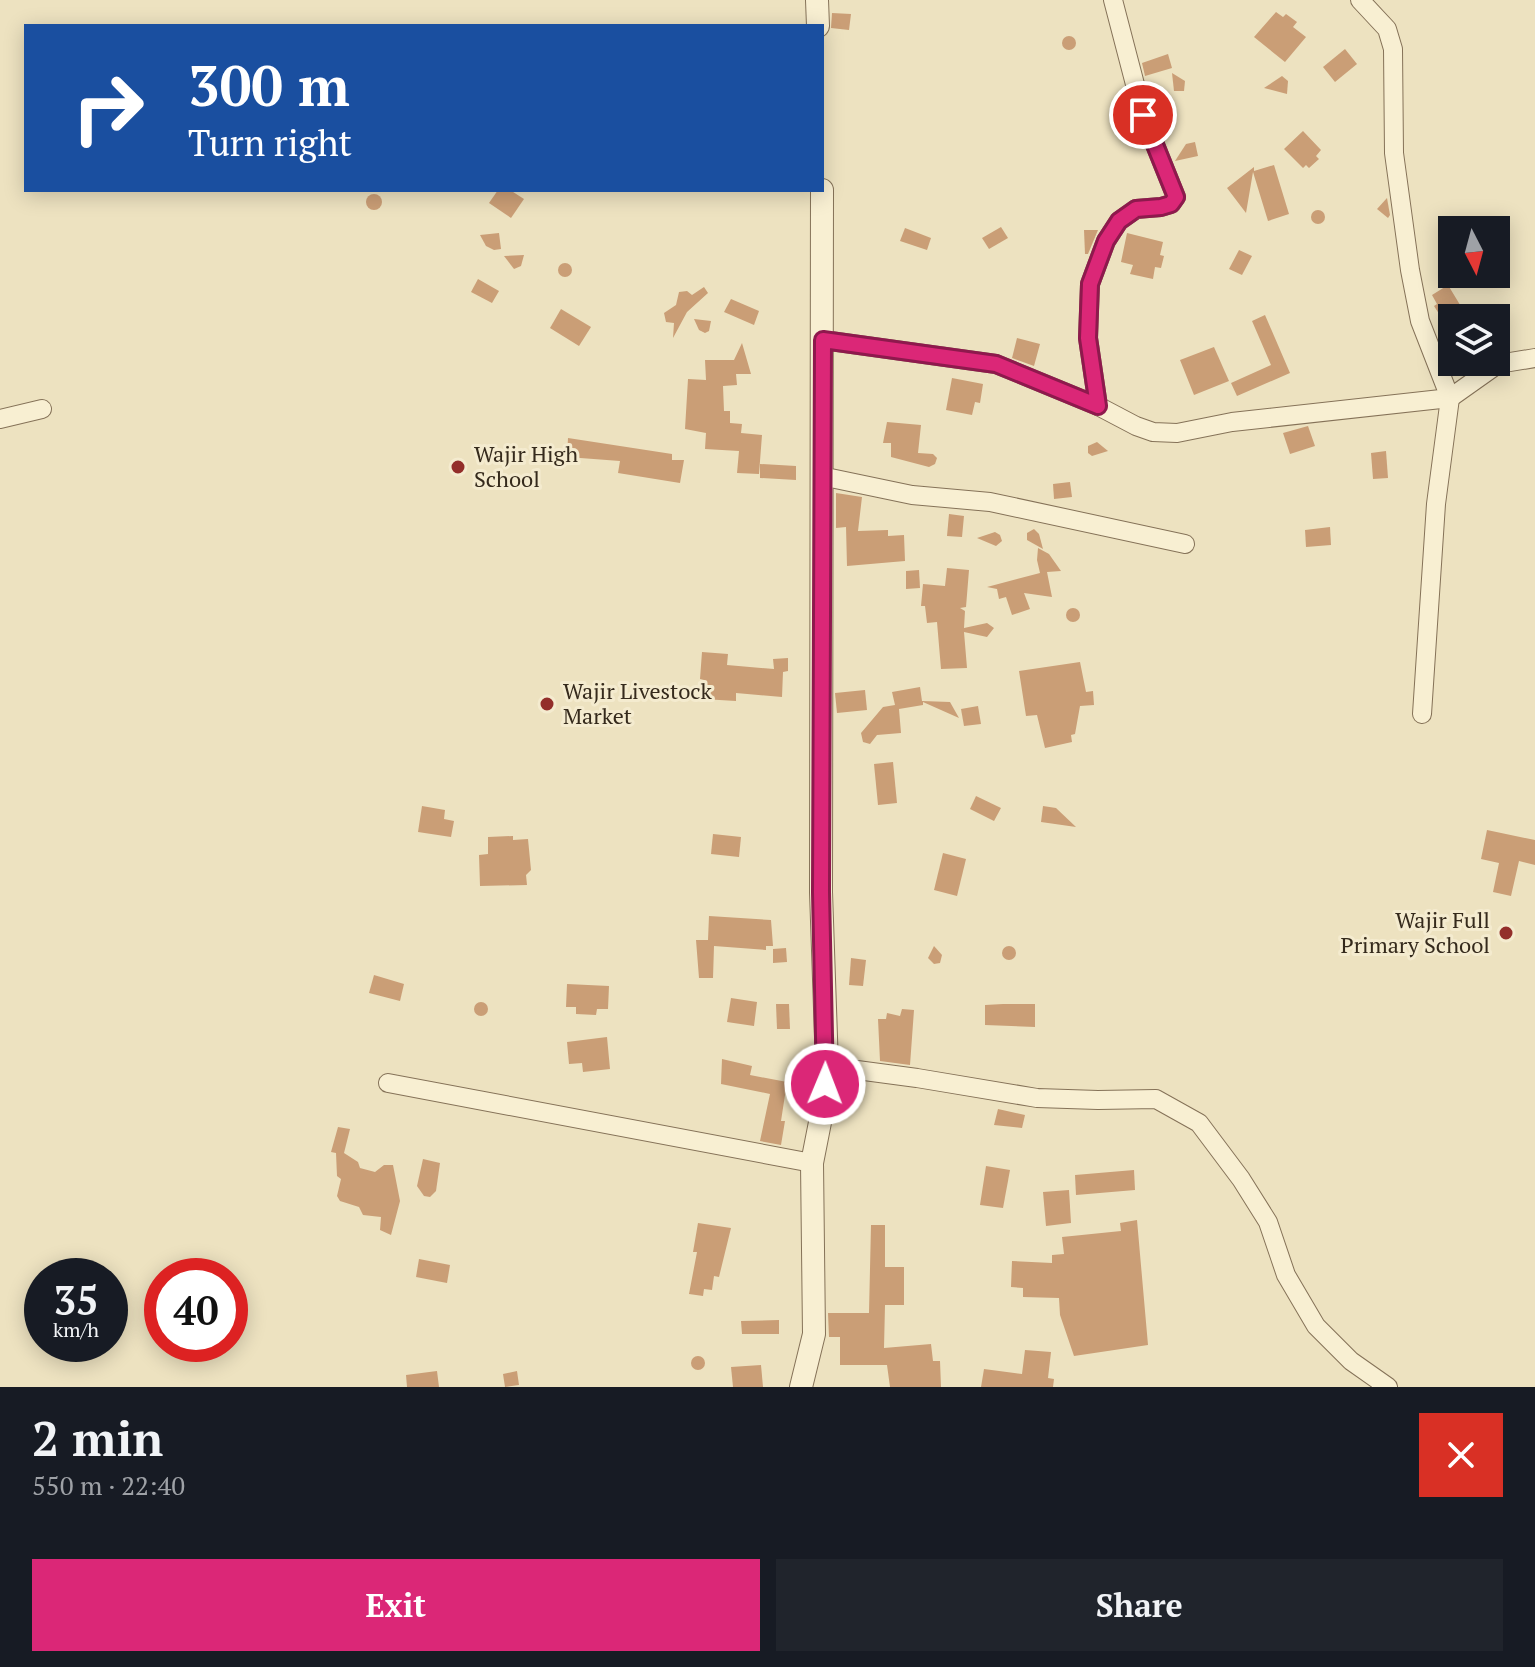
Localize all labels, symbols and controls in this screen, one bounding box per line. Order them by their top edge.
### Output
text: 300 m [188,48,350,122]
icon: right [56,56,160,160]
pin [1109,81,1177,149]
icon: arrive [1121,93,1165,137]
text: Turn right [188,119,352,166]
north arrow [1438,216,1510,288]
map controls [1438,216,1510,376]
button: layers [1438,304,1510,376]
place label: Wajir High School [474,439,578,493]
marker: Wajir High School [449,458,467,476]
place label: Wajir Livestock Market [563,676,713,730]
marker: Wajir Livestock Market [538,695,556,713]
place label: Wajir Full Primary School [1341,905,1490,959]
marker: Wajir Full Primary School [1497,924,1515,942]
position arrow [783,1042,867,1126]
speed limit sign: 40 [144,1258,248,1362]
text: 35 [53,1273,99,1326]
text: km/h [53,1316,99,1343]
text: 2 min [32,1406,163,1470]
button: close [1419,1413,1503,1497]
text: 550 m · 22:40 [32,1468,185,1502]
button: Exit [32,1559,760,1651]
button: Share [776,1559,1503,1651]

